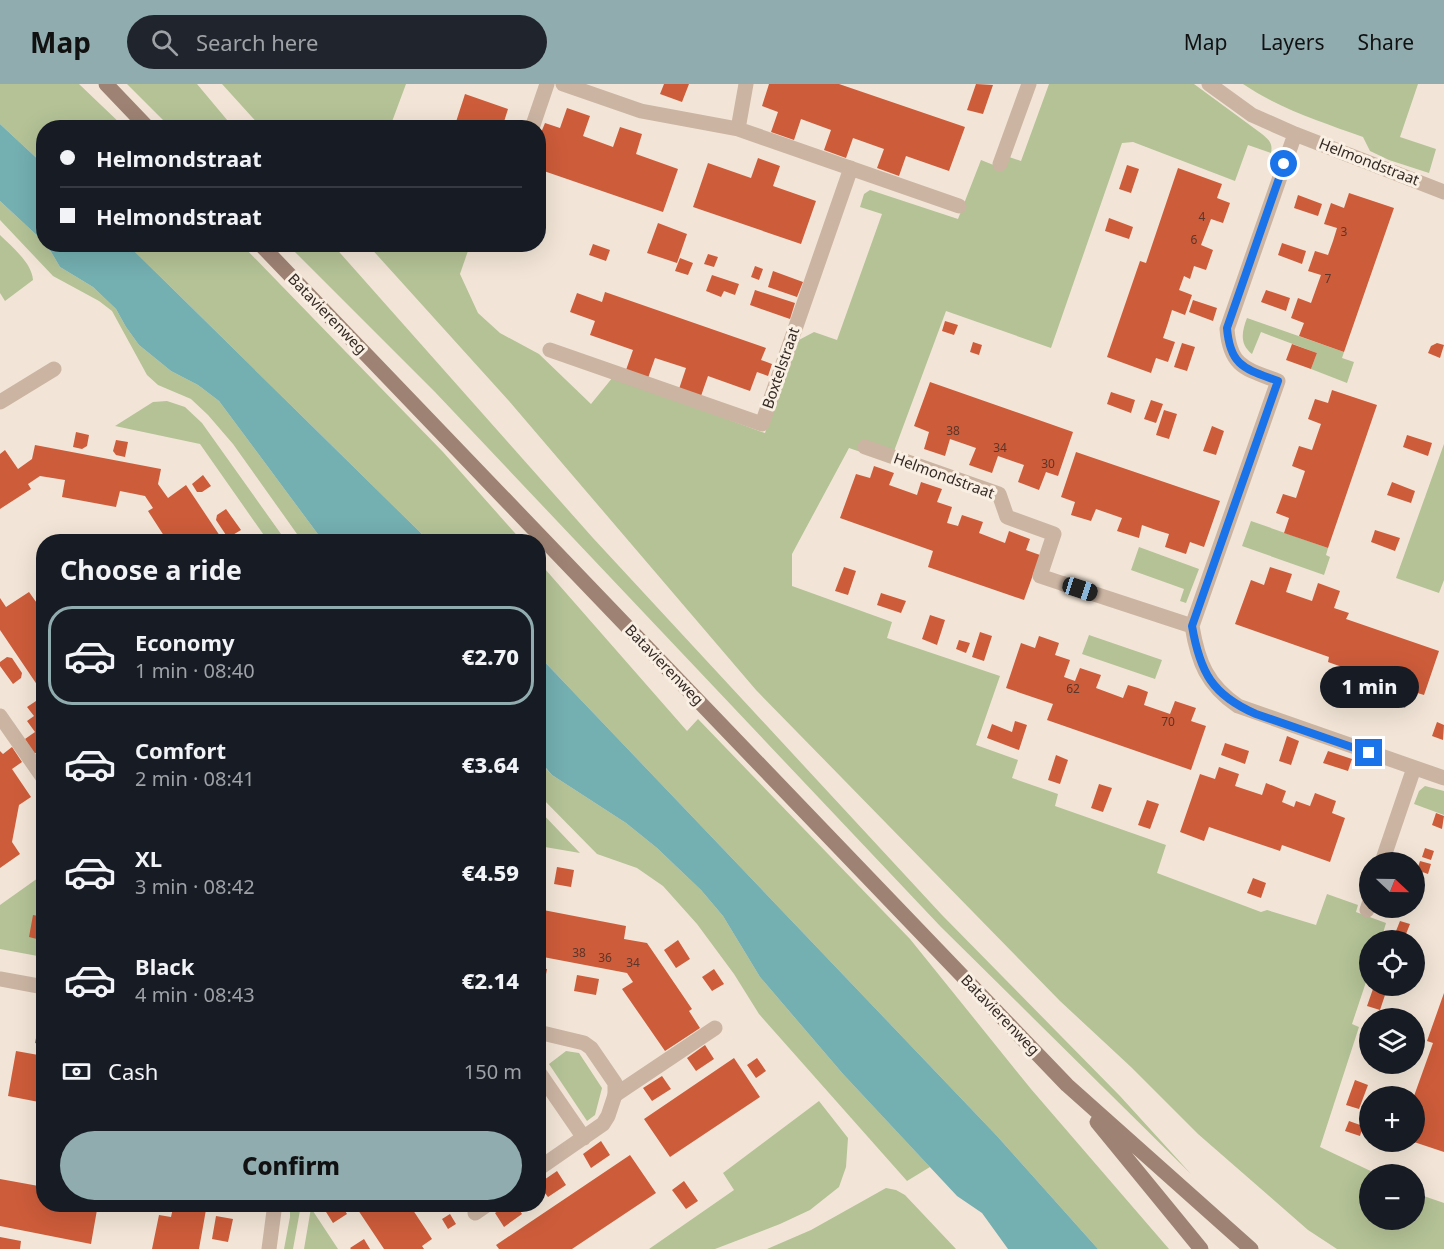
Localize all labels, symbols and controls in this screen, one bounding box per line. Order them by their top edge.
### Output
search box [127,15,547,69]
text: Map [30,23,91,61]
icon: search [148,26,181,59]
text: Search here [196,27,318,57]
text: Map [1184,28,1228,56]
text: Layers [1261,28,1325,56]
text: Share [1358,28,1414,56]
street label: Helmondstraat [1316,133,1423,190]
text: Helmondstraat [96,143,262,173]
route start [1270,150,1297,177]
text: Helmondstraat [96,201,262,231]
house number: 4 [1199,208,1206,225]
house number: 3 [1341,223,1348,240]
house number: 6 [1191,231,1198,248]
street label: Batavierenweg [284,269,371,358]
house number: 7 [1325,270,1332,287]
street label: Boxtelstraat [757,324,804,411]
house number: 38 [946,422,960,439]
house number: 34 [993,439,1007,456]
street label: Helmondstraat [891,448,998,503]
house number: 30 [1041,455,1055,472]
text: Choose a ride [60,551,242,588]
car [1060,575,1100,603]
street label: Batavierenweg [621,620,708,709]
text: Economy [135,627,234,657]
icon: car [63,629,117,683]
text: €2.70 [462,641,519,671]
text: 1 min · 08:40 [135,657,255,684]
callout: 1 min [1320,666,1418,708]
text: 1 min [1342,673,1397,700]
house number: 62 [1066,680,1080,697]
house number: 70 [1161,713,1175,730]
text: Comfort [135,735,226,765]
icon: car [63,737,117,791]
route end [1355,739,1382,766]
text: €3.64 [462,749,519,779]
text: 2 min · 08:41 [135,765,255,792]
text: XL [135,843,162,873]
icon: car [63,845,117,899]
north arrow [1359,852,1425,918]
map controls [1359,852,1425,1230]
text: €4.59 [462,857,519,887]
text: 3 min · 08:42 [135,873,255,900]
button: locate [1359,930,1425,996]
house number: 38 [572,944,586,961]
house number: 36 [598,949,612,966]
text: Black [135,951,194,981]
icon: car [63,953,117,1007]
house number: 34 [626,954,640,971]
text: €2.14 [462,965,519,995]
street label: Batavierenweg [957,970,1044,1059]
text: 4 min · 08:43 [135,981,255,1008]
button: layers [1359,1008,1425,1074]
icon: cash [60,1055,93,1088]
text: Cash [108,1056,158,1086]
text: 150 m [464,1058,522,1085]
button: + [1359,1086,1425,1152]
button: Confirm [60,1131,522,1200]
button: − [1359,1164,1425,1230]

